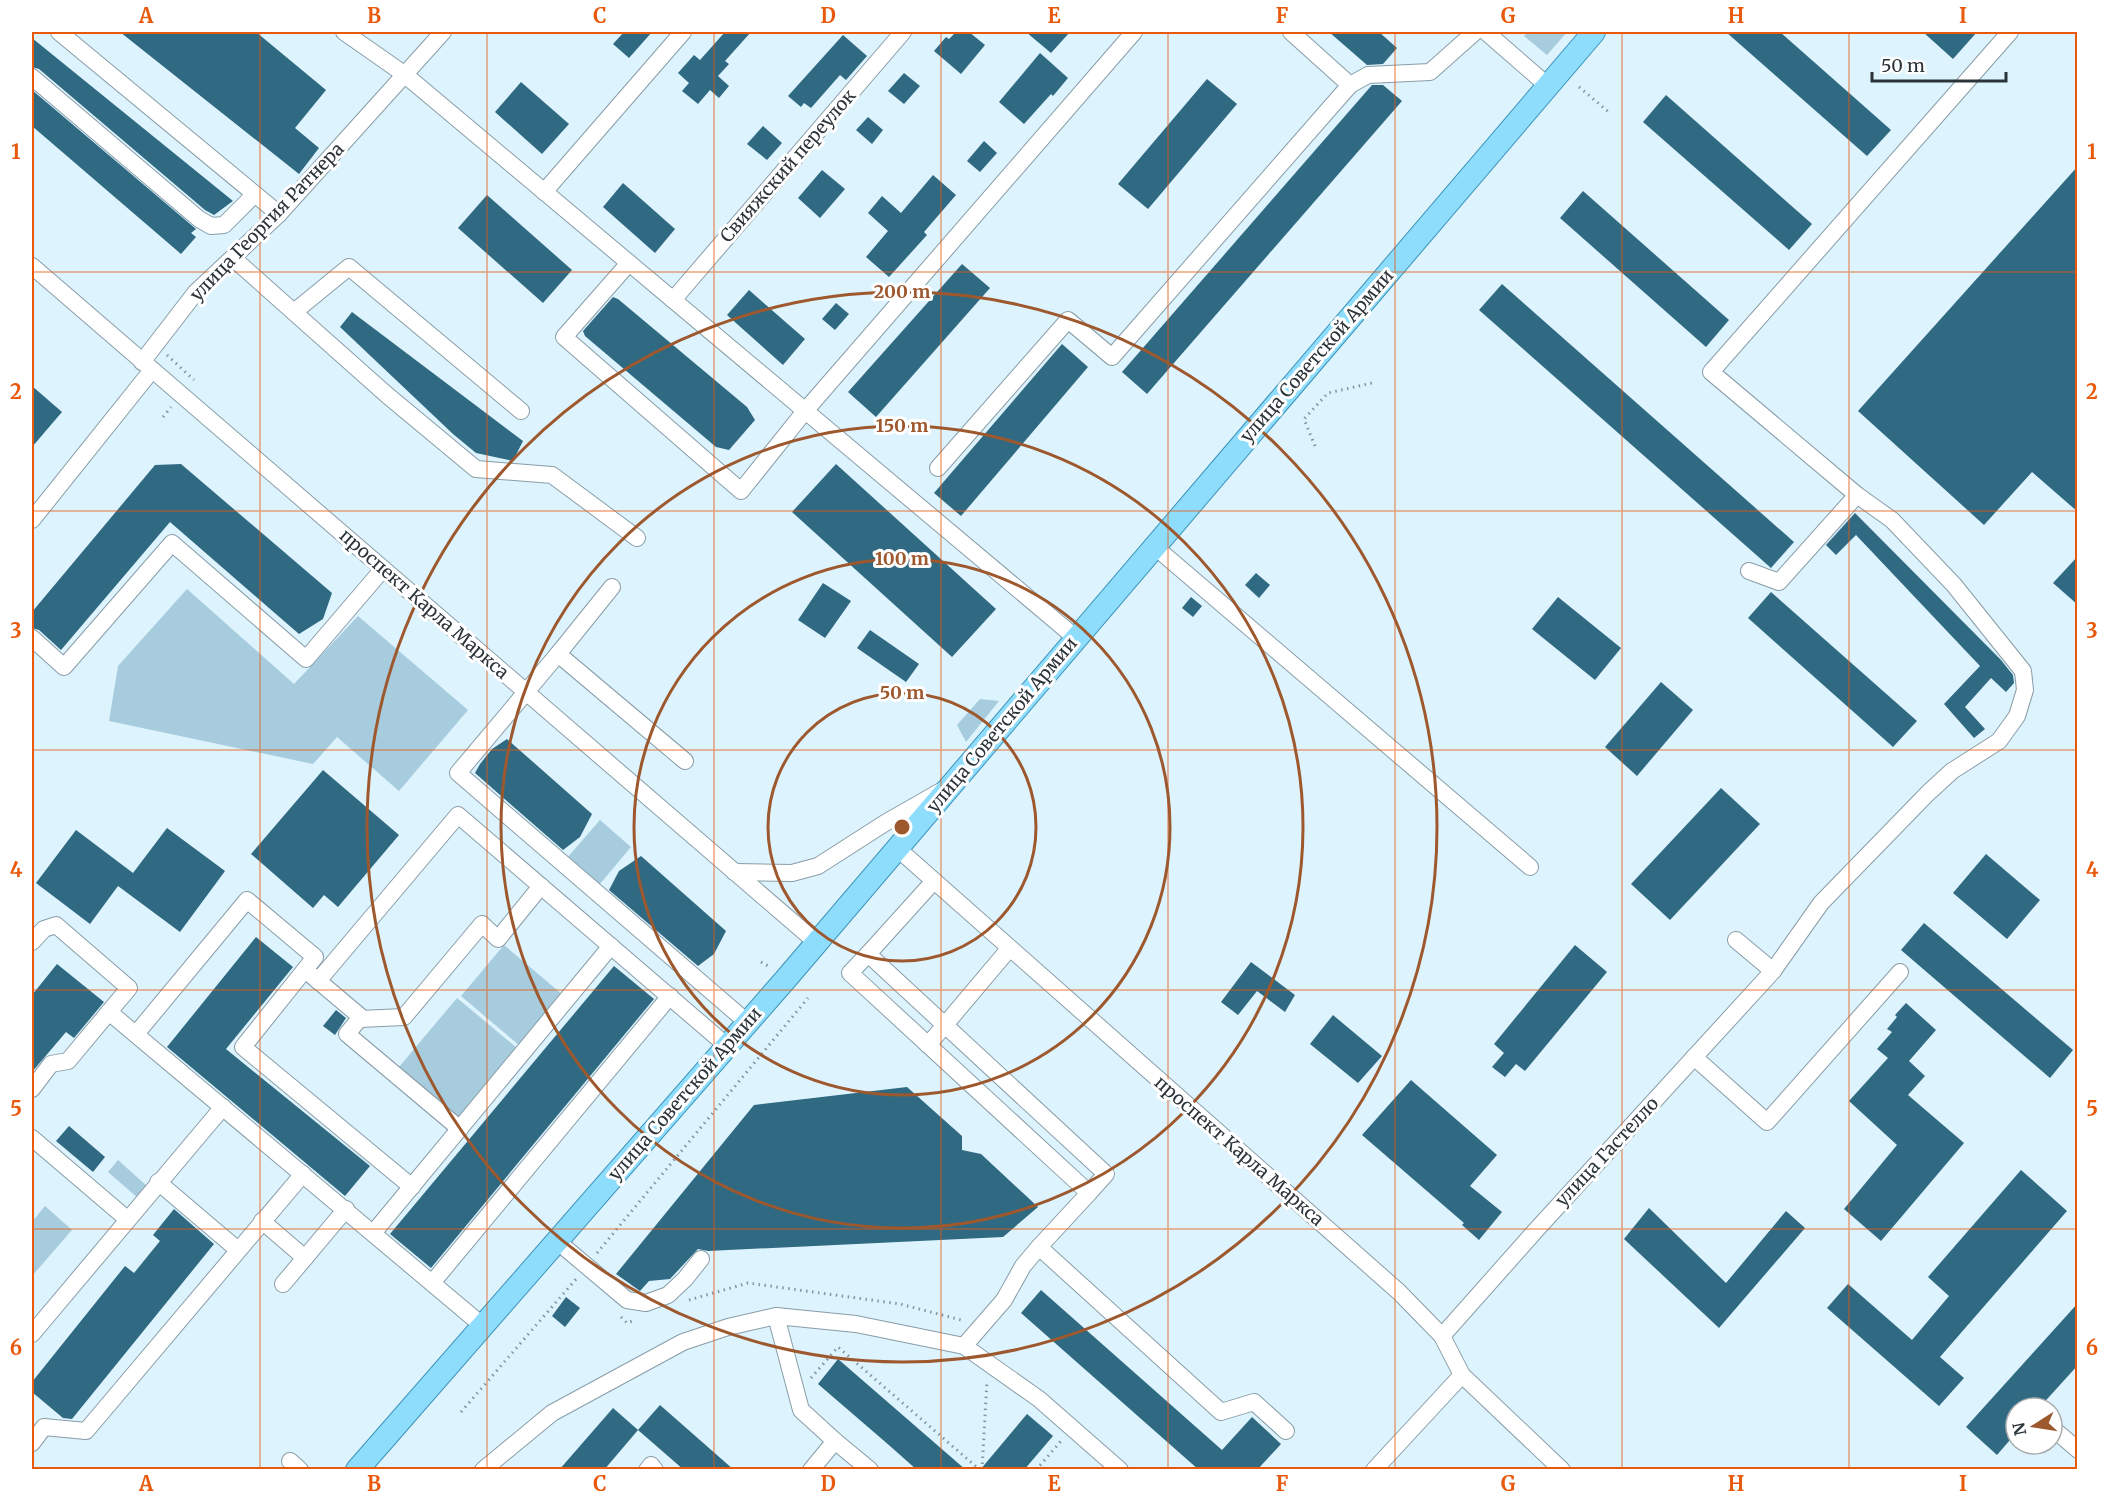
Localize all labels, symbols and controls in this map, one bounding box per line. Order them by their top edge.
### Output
text: A [138,3,154,28]
text: B [367,3,381,28]
text: C [593,3,607,28]
text: D [820,3,836,28]
text: E [1047,3,1061,28]
text: F [1276,3,1289,28]
text: G [1501,3,1516,28]
text: H [1728,3,1744,28]
text: I [1959,3,1967,28]
scale bar [1872,45,2006,83]
text: 50 m [1881,54,1925,77]
street label: Свияжский переулок [715,84,861,247]
street label: улица Георгия Ратнера [185,137,349,306]
text: 1 [11,139,21,164]
text: 1 [2087,139,2097,164]
street label: улица Советской Армии [1235,264,1398,447]
text: 200 m [874,280,930,303]
text: 2 [10,379,22,404]
text: 2 [2086,379,2098,404]
text: 150 m [876,414,928,437]
street label: проспект Карла Маркса [335,524,514,684]
text: 100 m [875,547,929,570]
text: 3 [10,618,22,643]
text: 3 [2086,618,2098,643]
street label: улица Советской Армии [921,632,1082,817]
text: 50 m [880,681,924,704]
centre of rings [892,817,912,837]
text: 4 [10,857,23,882]
text: 4 [2086,857,2099,882]
street label: улица Советской Армии [603,1002,766,1185]
street label: проспект Карла Маркса [1150,1071,1329,1231]
street label: улица Гастелло [1550,1092,1663,1211]
text: 5 [10,1096,22,1121]
text: 5 [2086,1096,2098,1121]
text: 6 [10,1335,22,1360]
text: 6 [2086,1335,2098,1360]
north arrow [2004,1396,2064,1456]
text: N [2008,1421,2030,1437]
text: A [138,1471,154,1496]
text: B [367,1471,381,1496]
text: C [593,1471,607,1496]
text: D [820,1471,836,1496]
text: E [1047,1471,1061,1496]
text: F [1276,1471,1289,1496]
text: G [1501,1471,1516,1496]
text: H [1728,1471,1744,1496]
text: I [1959,1471,1967,1496]

